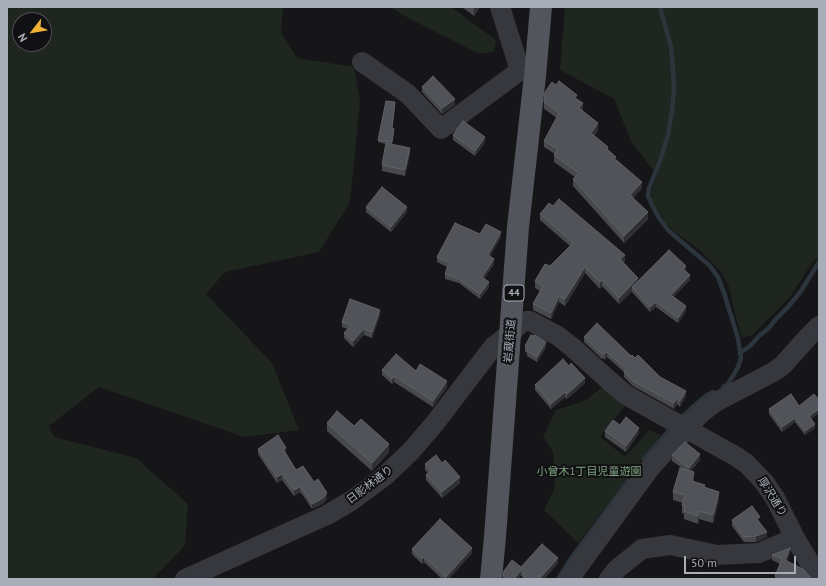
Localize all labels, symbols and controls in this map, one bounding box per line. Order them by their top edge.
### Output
north arrow [12,12,52,52]
text: N [15,31,30,44]
road number: 44 [504,285,524,301]
street label: 岩蔵街道 [502,319,518,363]
street label: 日影林通り [344,463,396,507]
park label: 小曾木1丁目児童遊園 [537,465,641,479]
street label: 厚沢通り [755,475,789,519]
scale bar [686,548,798,574]
text: 50 m [691,555,717,570]

